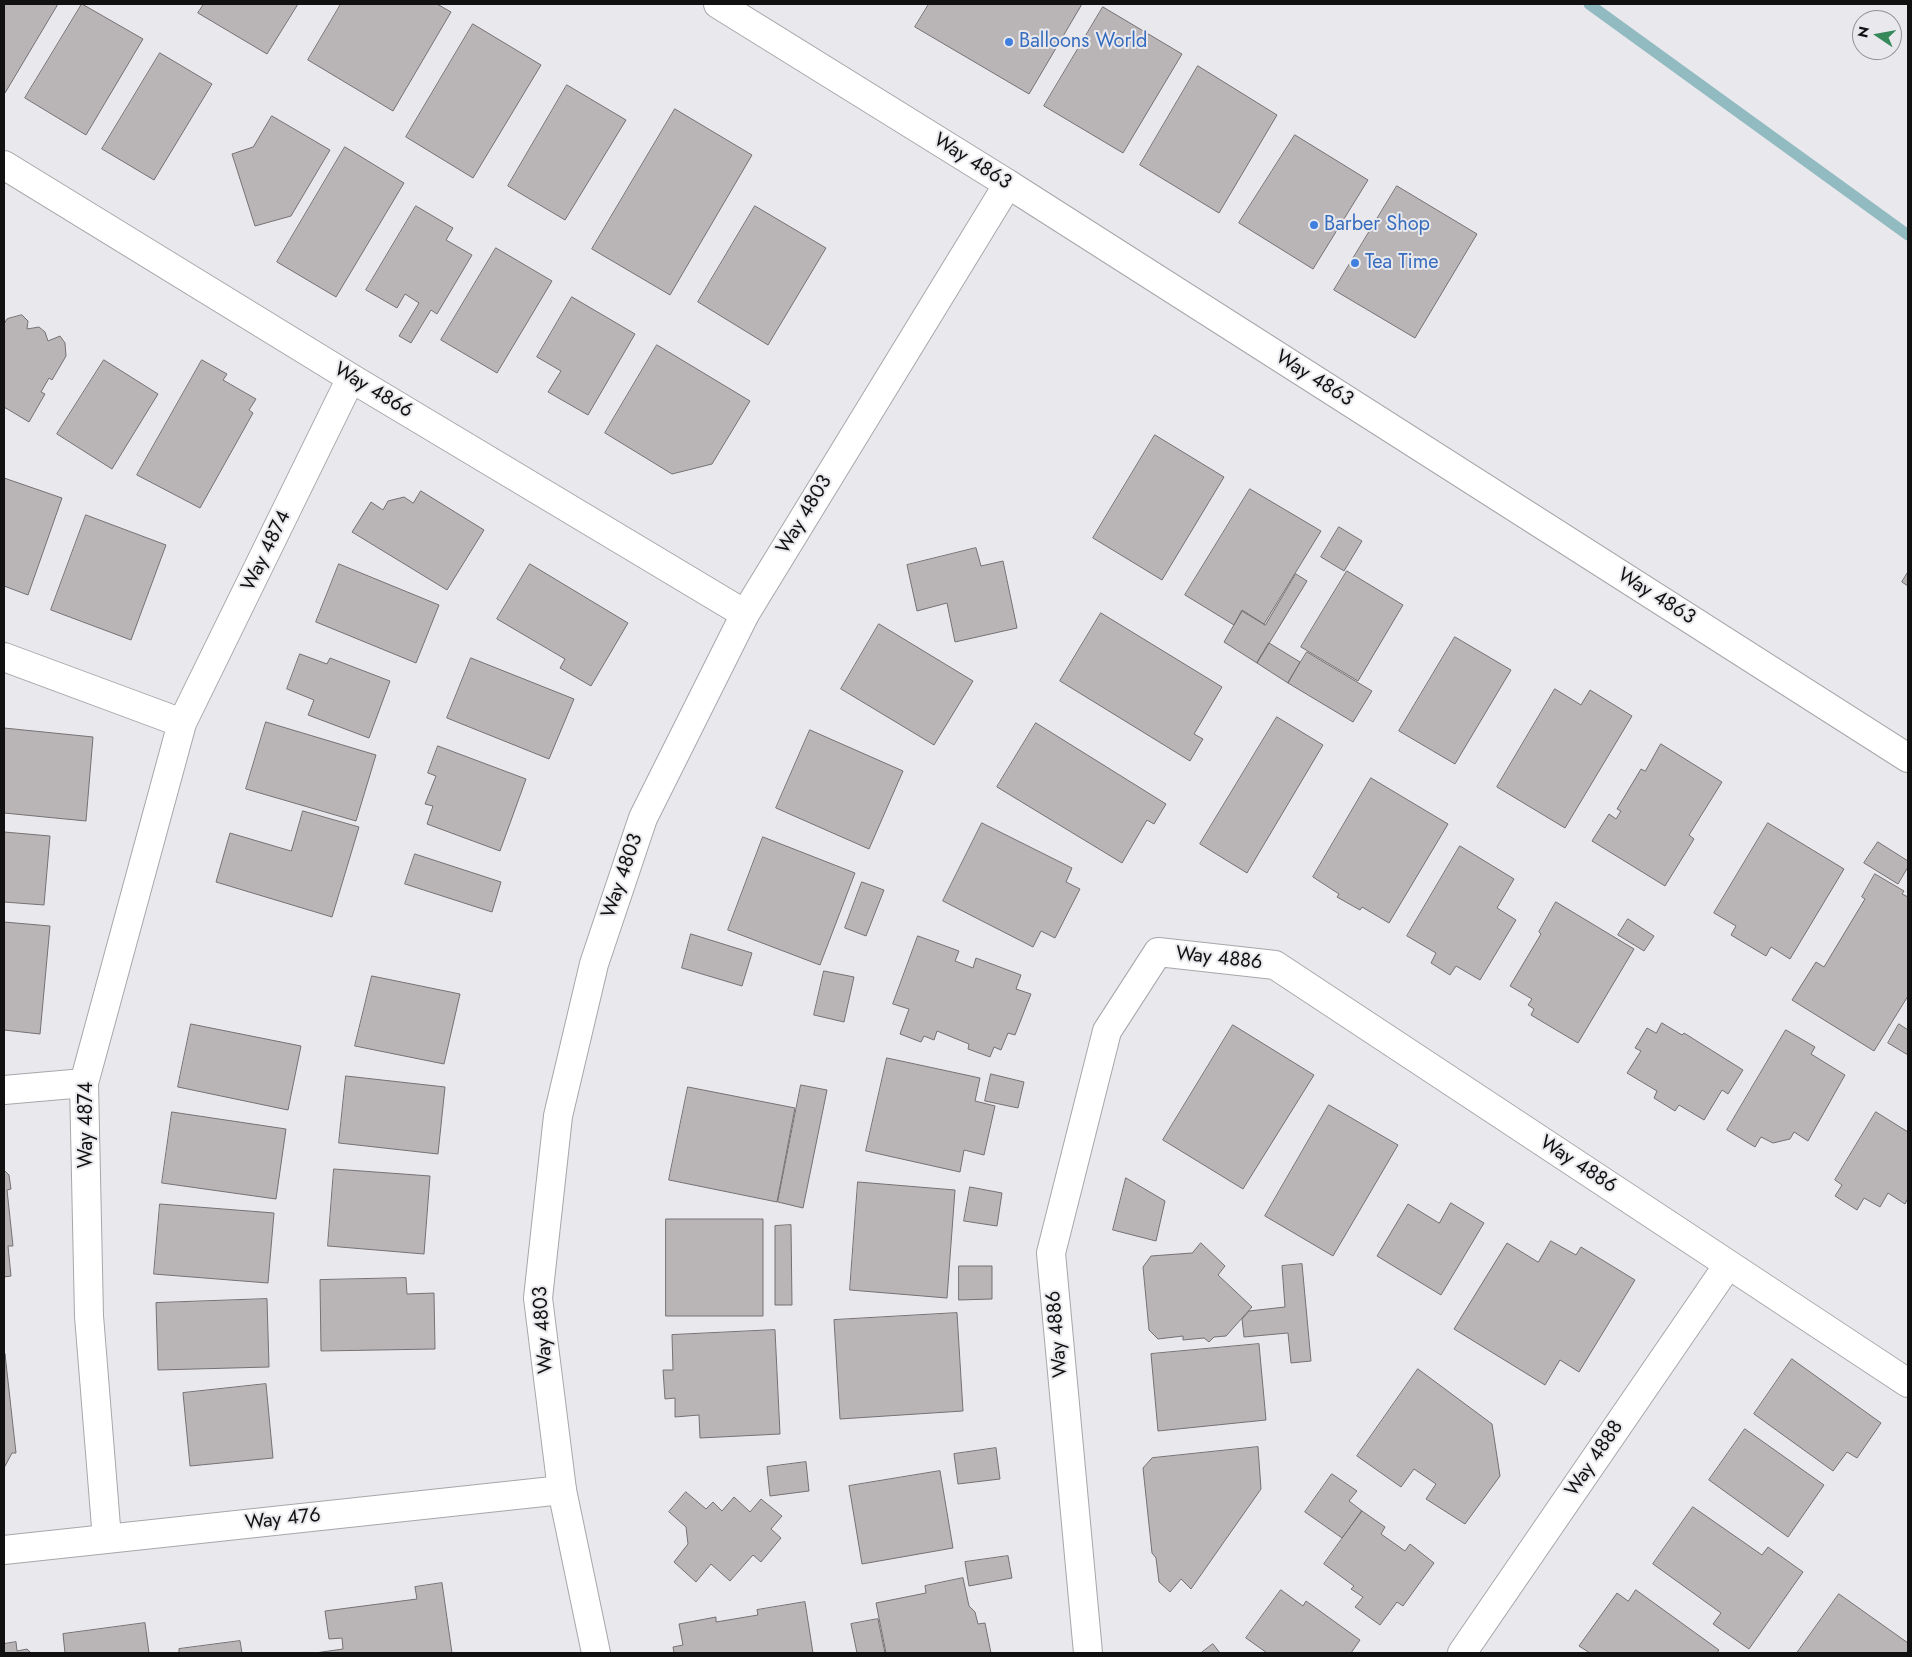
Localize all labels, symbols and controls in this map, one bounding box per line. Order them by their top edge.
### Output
north arrow [1852,10,1902,60]
text: N [1852,25,1874,40]
place label: Balloons World [1019,30,1147,54]
marker: Balloons World [1003,36,1015,48]
street label: Way 4863 [929,129,1015,195]
place label: Barber Shop [1324,213,1430,237]
marker: Barber Shop [1308,219,1320,231]
place label: Tea Time [1365,251,1439,275]
marker: Tea Time [1349,257,1361,269]
street label: Way 4863 [1271,346,1357,412]
street label: Way 4866 [329,358,417,424]
street label: Way 4803 [772,471,838,559]
street label: Way 4874 [237,507,297,595]
street label: Way 4863 [1613,564,1699,630]
street label: Way 4803 [597,831,649,921]
street label: Way 4886 [1174,943,1264,975]
street label: Way 4874 [75,1082,99,1168]
street label: Way 4886 [1535,1131,1621,1199]
street label: Way 4803 [529,1285,559,1375]
street label: Way 4886 [1042,1290,1074,1378]
street label: Way 4888 [1561,1416,1629,1502]
street label: Way 476 [244,1504,322,1536]

